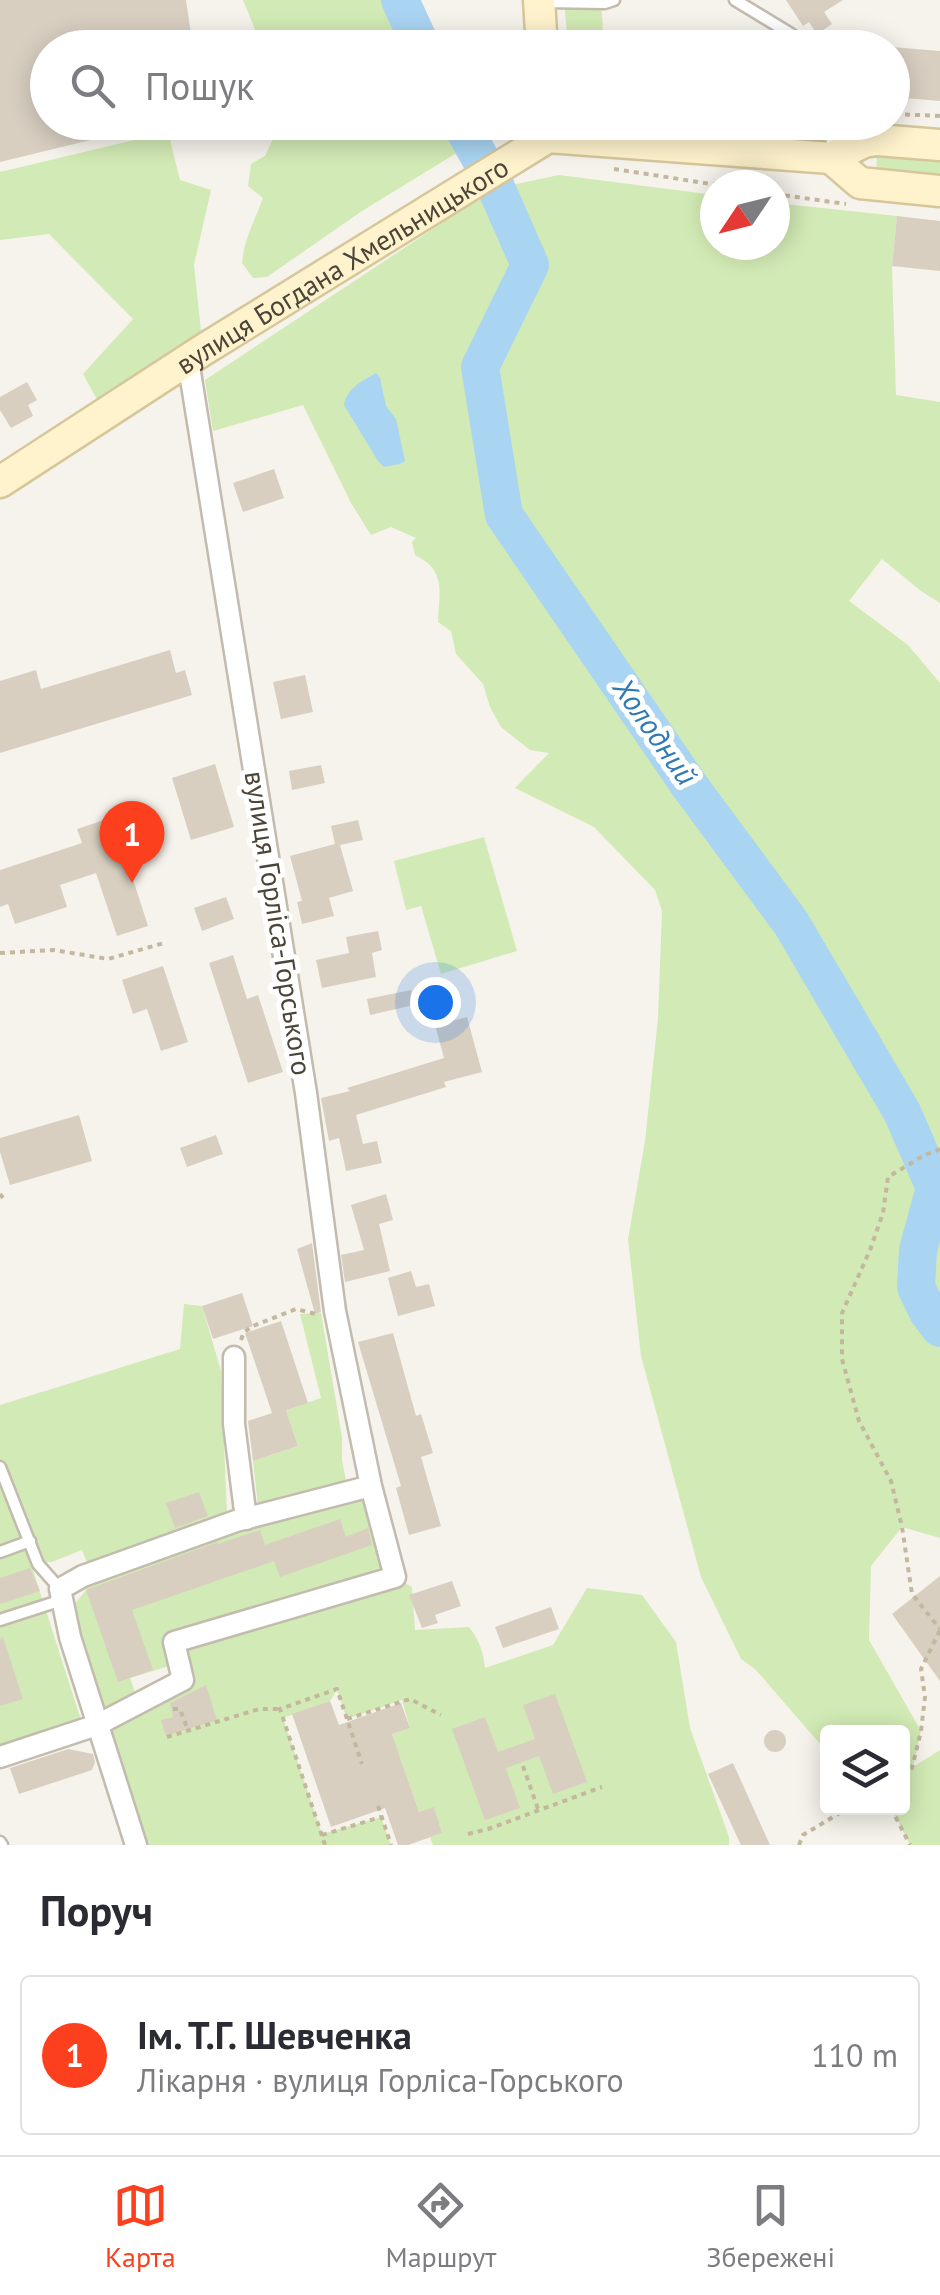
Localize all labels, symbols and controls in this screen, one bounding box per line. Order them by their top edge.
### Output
search box [30,30,910,140]
icon: search [65,58,120,113]
text: Пошук [145,61,254,110]
street label: вулиця Богдана Хмельницького [168,148,515,382]
north arrow [700,170,790,260]
water label: Холодний [604,669,707,792]
street label: вулиця Горліса-Горського [237,768,321,1078]
pin: 1 [100,800,164,883]
your location [410,977,461,1028]
map controls [820,1725,910,1815]
button: layers [820,1725,910,1815]
text: Поруч [40,1883,153,1938]
text: Ім. Т.Г. Шевченка [137,2010,412,2059]
text: 1 [65,2034,84,2076]
text: 110 m [811,2034,898,2076]
text: Лікарня · вулиця Горліса-Горського [137,2059,624,2101]
tab: Карта [105,2178,176,2275]
tab: Маршрут [386,2178,496,2275]
tab: Збережені [706,2178,835,2275]

